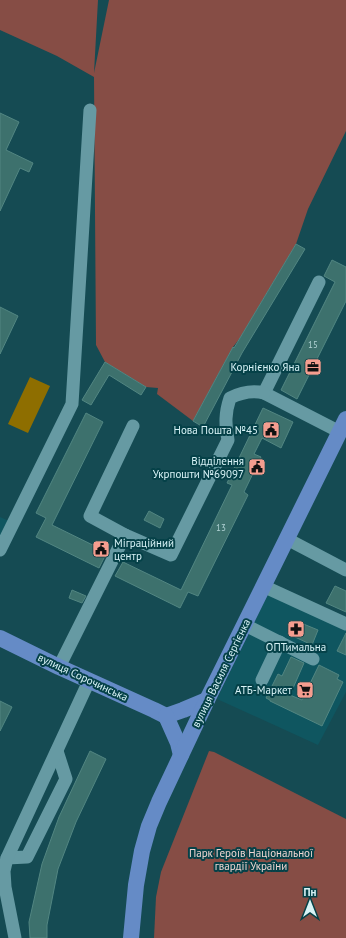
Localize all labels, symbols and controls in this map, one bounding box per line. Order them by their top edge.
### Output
house number: 15 [308,339,318,350]
office icon: Корнієнко Яна [303,357,323,377]
place label: Корнієнко Яна [231,360,300,374]
public building icon: Нова Пошта №45 [261,420,281,440]
place label: Нова Пошта №45 [174,423,258,437]
place label: Відділення Укрпошти №69097 [153,454,244,481]
public building icon: Відділення Укрпошти №69097 [247,457,267,477]
house number: 13 [216,522,226,533]
place label: Міграційний центр [114,536,174,563]
public building icon: Міграційний центр [91,539,111,559]
street label: вулиця Василя Сергієнка [189,616,253,730]
pharmacy icon: ОПТимальна [286,619,306,639]
place label: ОПТимальна [266,640,326,654]
street label: вулиця Сорочинська [36,650,130,704]
supermarket icon: АТБ-Маркет [295,680,315,700]
place label: АТБ-Маркет [235,683,293,697]
park label: Парк Героїв Національної гвардії України [189,846,313,873]
north arrow [290,882,330,922]
text: Пн [304,885,317,899]

